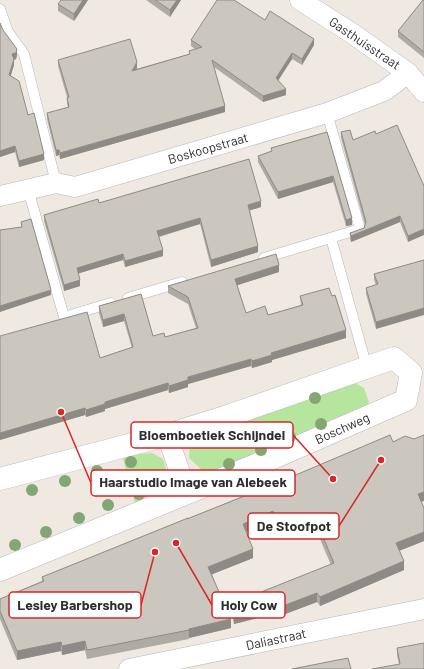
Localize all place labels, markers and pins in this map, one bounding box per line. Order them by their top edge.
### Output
callout: Bloemboetiek Schijndel [131,422,293,448]
callout: Haarstudio Image van Alebeek [91,470,295,496]
callout: De Stoofpot [248,513,339,539]
callout: Lesley Barbershop [9,592,141,618]
callout: Holy Cow [212,592,285,618]

